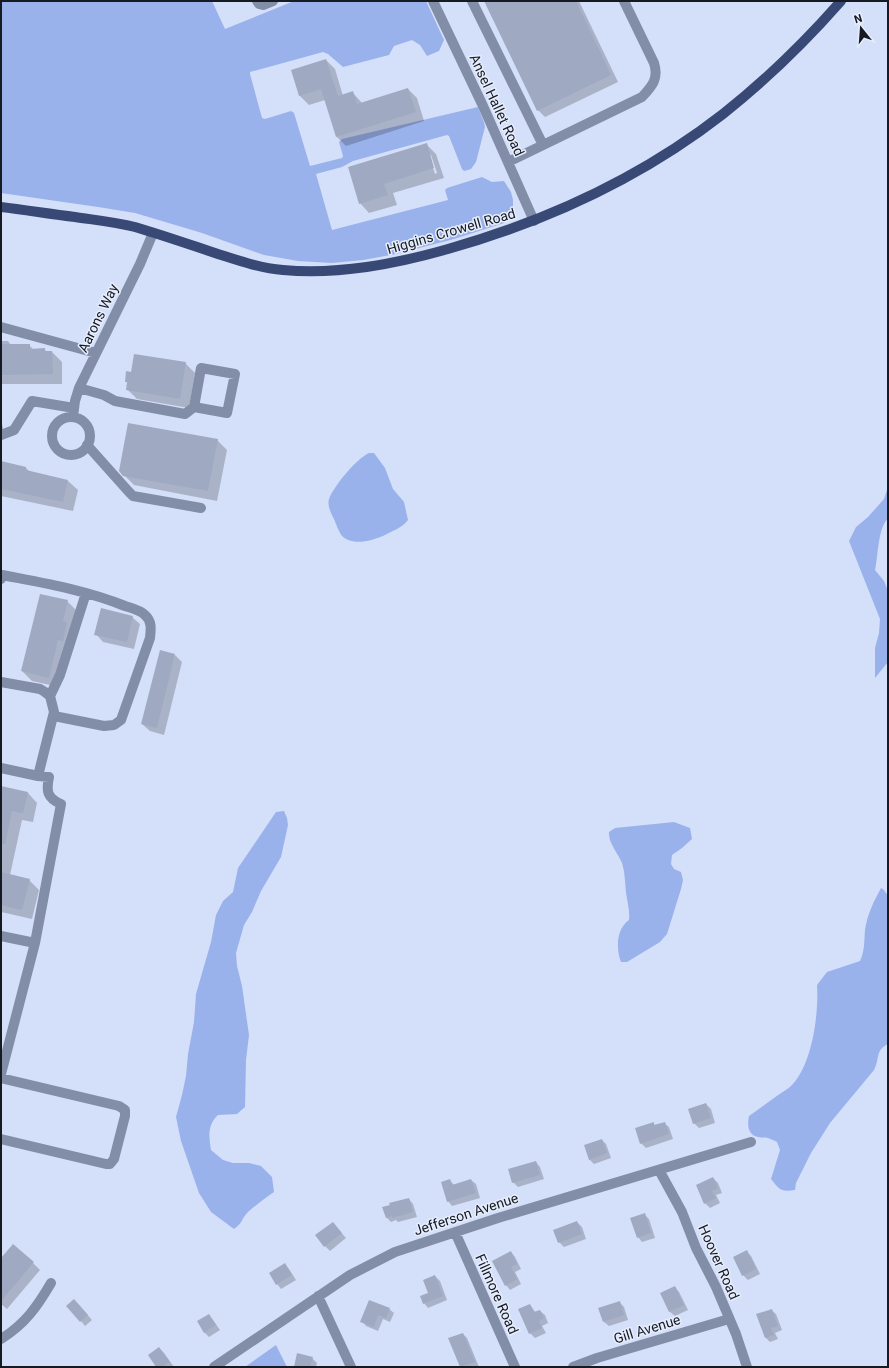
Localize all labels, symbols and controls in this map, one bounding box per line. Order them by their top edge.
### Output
north arrow [841,8,881,48]
text: N [853,11,864,26]
street label: Ansel Hallet Road [466,52,528,158]
street label: Higgins Crowell Road [385,205,517,257]
street label: Aarons Way [75,281,122,355]
street label: Jefferson Avenue [412,1190,520,1238]
street label: Hoover Road [695,1222,743,1302]
street label: Fillmore Road [472,1252,522,1336]
street label: Gill Avenue [612,1311,682,1347]

